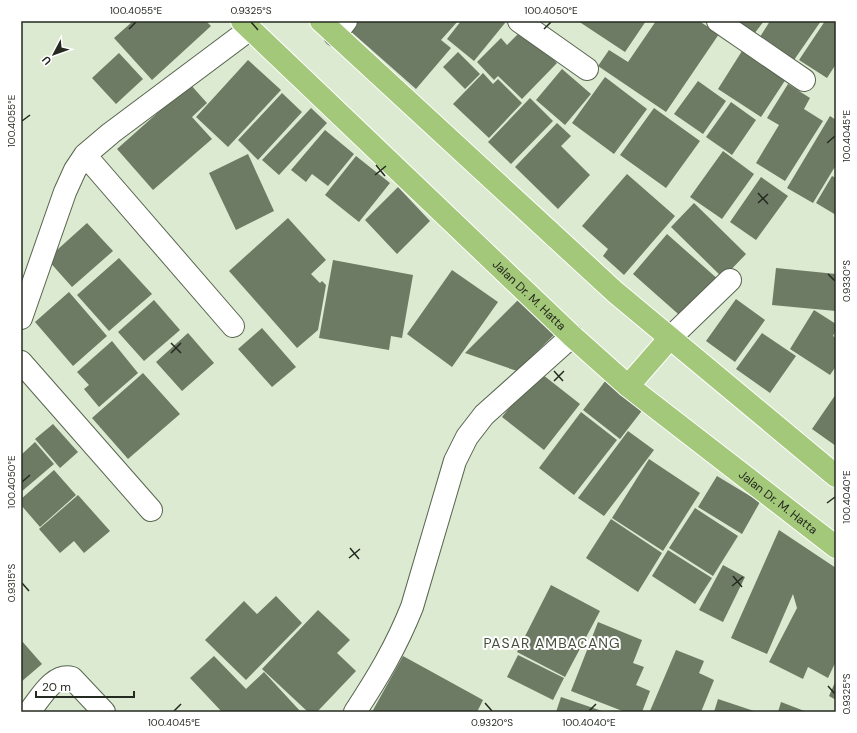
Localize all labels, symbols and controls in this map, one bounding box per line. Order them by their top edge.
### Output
text: 100.4055°E [110,4,163,17]
text: 0.9325°S [230,4,272,17]
text: 100.4050°E [524,4,578,17]
north arrow [34,34,74,74]
text: U [39,53,54,68]
text: 100.4055°E [5,94,18,147]
text: 100.4045°E [840,109,853,162]
street label: Jalan Dr. M. Hatta [489,256,569,334]
text: 0.9330°S [840,260,853,302]
text: 100.4050°E [5,455,18,509]
street label: Jalan Dr. M. Hatta [735,466,821,538]
text: 100.4040°E [840,470,853,524]
text: 0.9315°S [5,564,18,602]
district label: PASAR AMBACANG [483,634,621,652]
scale bar [36,673,134,699]
text: 0.9325°S [840,673,853,715]
text: 20 m [42,679,71,695]
text: 100.4045°E [148,716,201,729]
text: 0.9320°S [471,716,513,729]
text: 100.4040°E [562,716,616,729]

